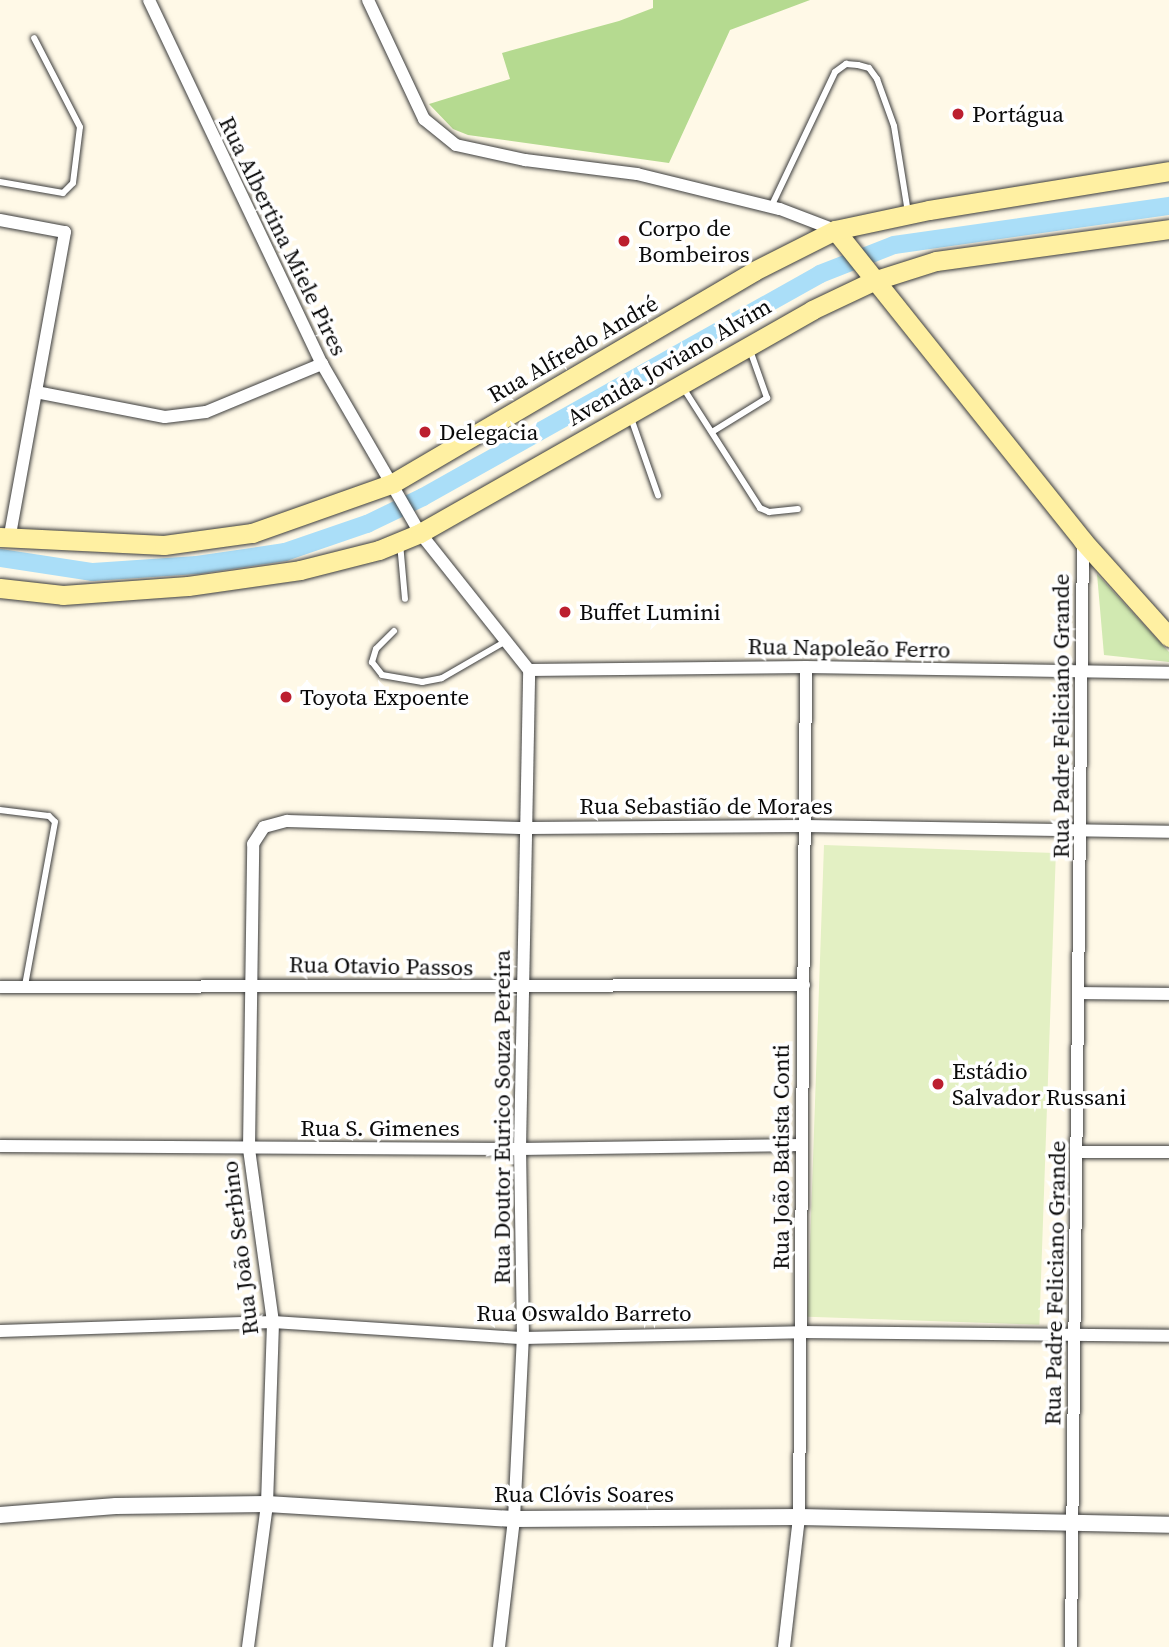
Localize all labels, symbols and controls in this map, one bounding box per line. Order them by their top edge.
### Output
place label: Portágua [972,100,1064,128]
marker: Portágua [950,106,966,122]
street label: Rua Albertina Miele Pires [213,112,353,360]
place label: Corpo de Bombeiros [638,214,750,268]
marker: Corpo de Bombeiros [616,233,632,249]
street label: Rua Alfredo André [483,289,663,409]
street label: Avenida Joviano Alvim [562,292,776,432]
place label: Delegacia [439,418,538,446]
marker: Delegacia [417,424,433,440]
street label: Rua Padre Feliciano Grande [1047,574,1075,858]
place label: Buffet Lumini [579,598,721,626]
marker: Buffet Lumini [557,604,573,620]
street label: Rua Napoleão Ferro [747,632,951,664]
place label: Toyota Expoente [300,683,469,711]
marker: Toyota Expoente [278,689,294,705]
street label: Rua Sebastião de Moraes [579,792,833,820]
street label: Rua Doutor Eurico Souza Pereira [488,950,516,1284]
street label: Rua Otavio Passos [289,951,473,981]
street label: Rua João Batista Conti [767,1044,795,1270]
place label: Estádio Salvador Russani [952,1057,1126,1111]
marker: Estádio Salvador Russani [930,1076,946,1092]
street label: Rua S. Gimenes [300,1114,460,1142]
street label: Rua Padre Feliciano Grande [1039,1140,1071,1426]
street label: Rua João Serbino [216,1159,264,1337]
street label: Rua Oswaldo Barreto [476,1299,692,1327]
street label: Rua Clóvis Soares [494,1480,674,1508]

